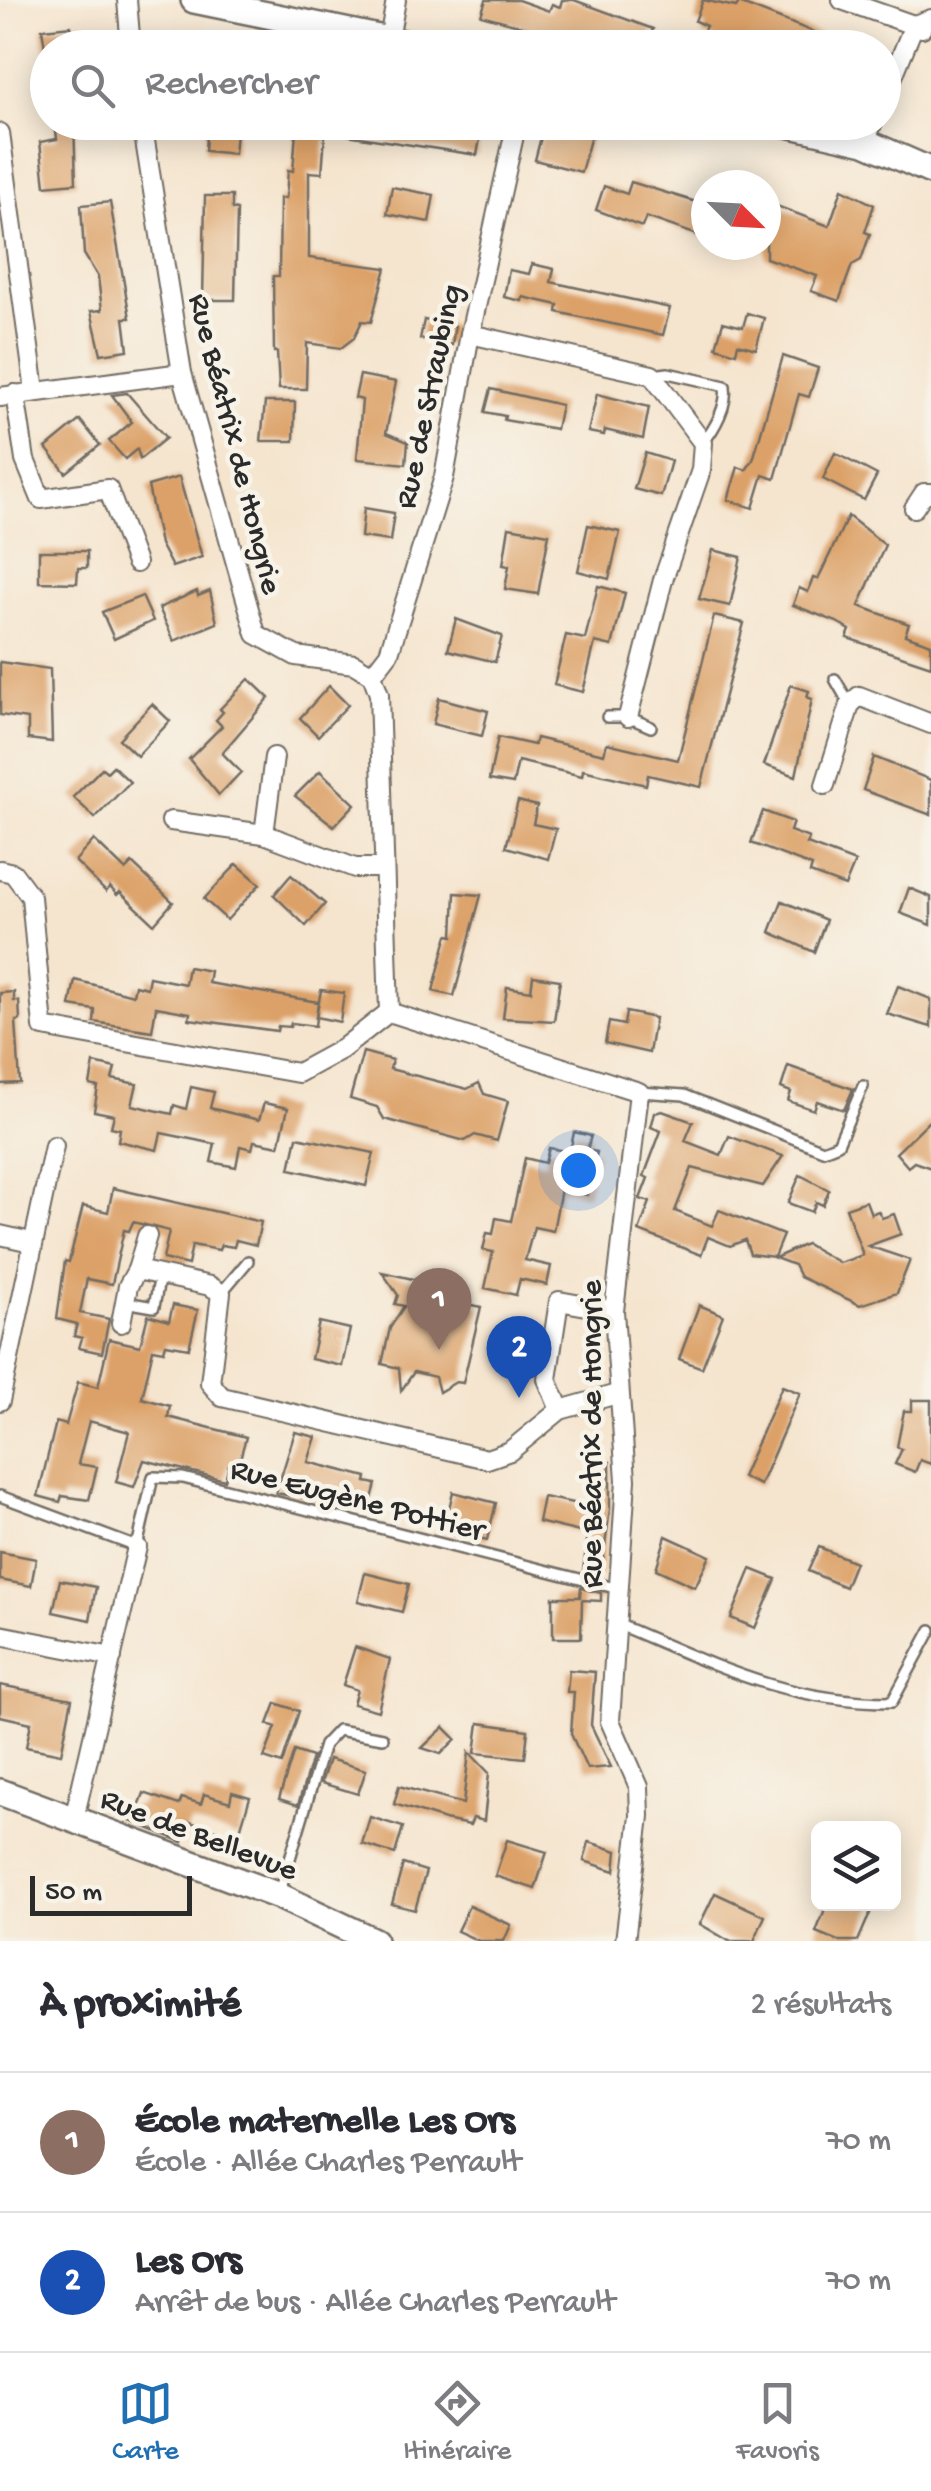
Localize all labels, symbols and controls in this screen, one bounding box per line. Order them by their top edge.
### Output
search box [30,30,901,140]
icon: search [65,58,120,113]
text: Rechercher [145,63,317,107]
north arrow [691,170,781,260]
street label: Rue de Straubing [389,282,473,512]
street label: Rue Béatrix de Hongrie [177,290,289,599]
your location [553,1145,604,1196]
pin: 1 [406,1268,472,1350]
street label: Rue Béatrix de Hongrie [575,1279,613,1588]
pin: 2 [486,1316,552,1398]
street label: Rue Eugène Pottier [226,1452,490,1552]
street label: Rue de Bellevue [94,1782,302,1892]
map controls [811,1821,901,1911]
button: layers [811,1821,901,1911]
scale bar [30,1871,192,1916]
text: 50 m [45,1877,102,1910]
text: À proximité [40,1982,241,2031]
text: 2 résultats [750,1987,891,2025]
text: École maternelle Les Ors [135,2101,515,2145]
text: 1 [66,2123,79,2161]
text: 70 m [826,2123,891,2161]
text: École · Allée Charles Perrault [135,2145,521,2183]
text: Les Ors [135,2241,242,2285]
text: 2 [65,2263,80,2301]
text: 70 m [826,2263,891,2301]
text: Arrêt de bus · Allée Charles Perrault [135,2285,615,2323]
tab: Carte [112,2376,179,2469]
tab: Itinéraire [403,2376,511,2469]
tab: Favoris [736,2376,819,2469]

